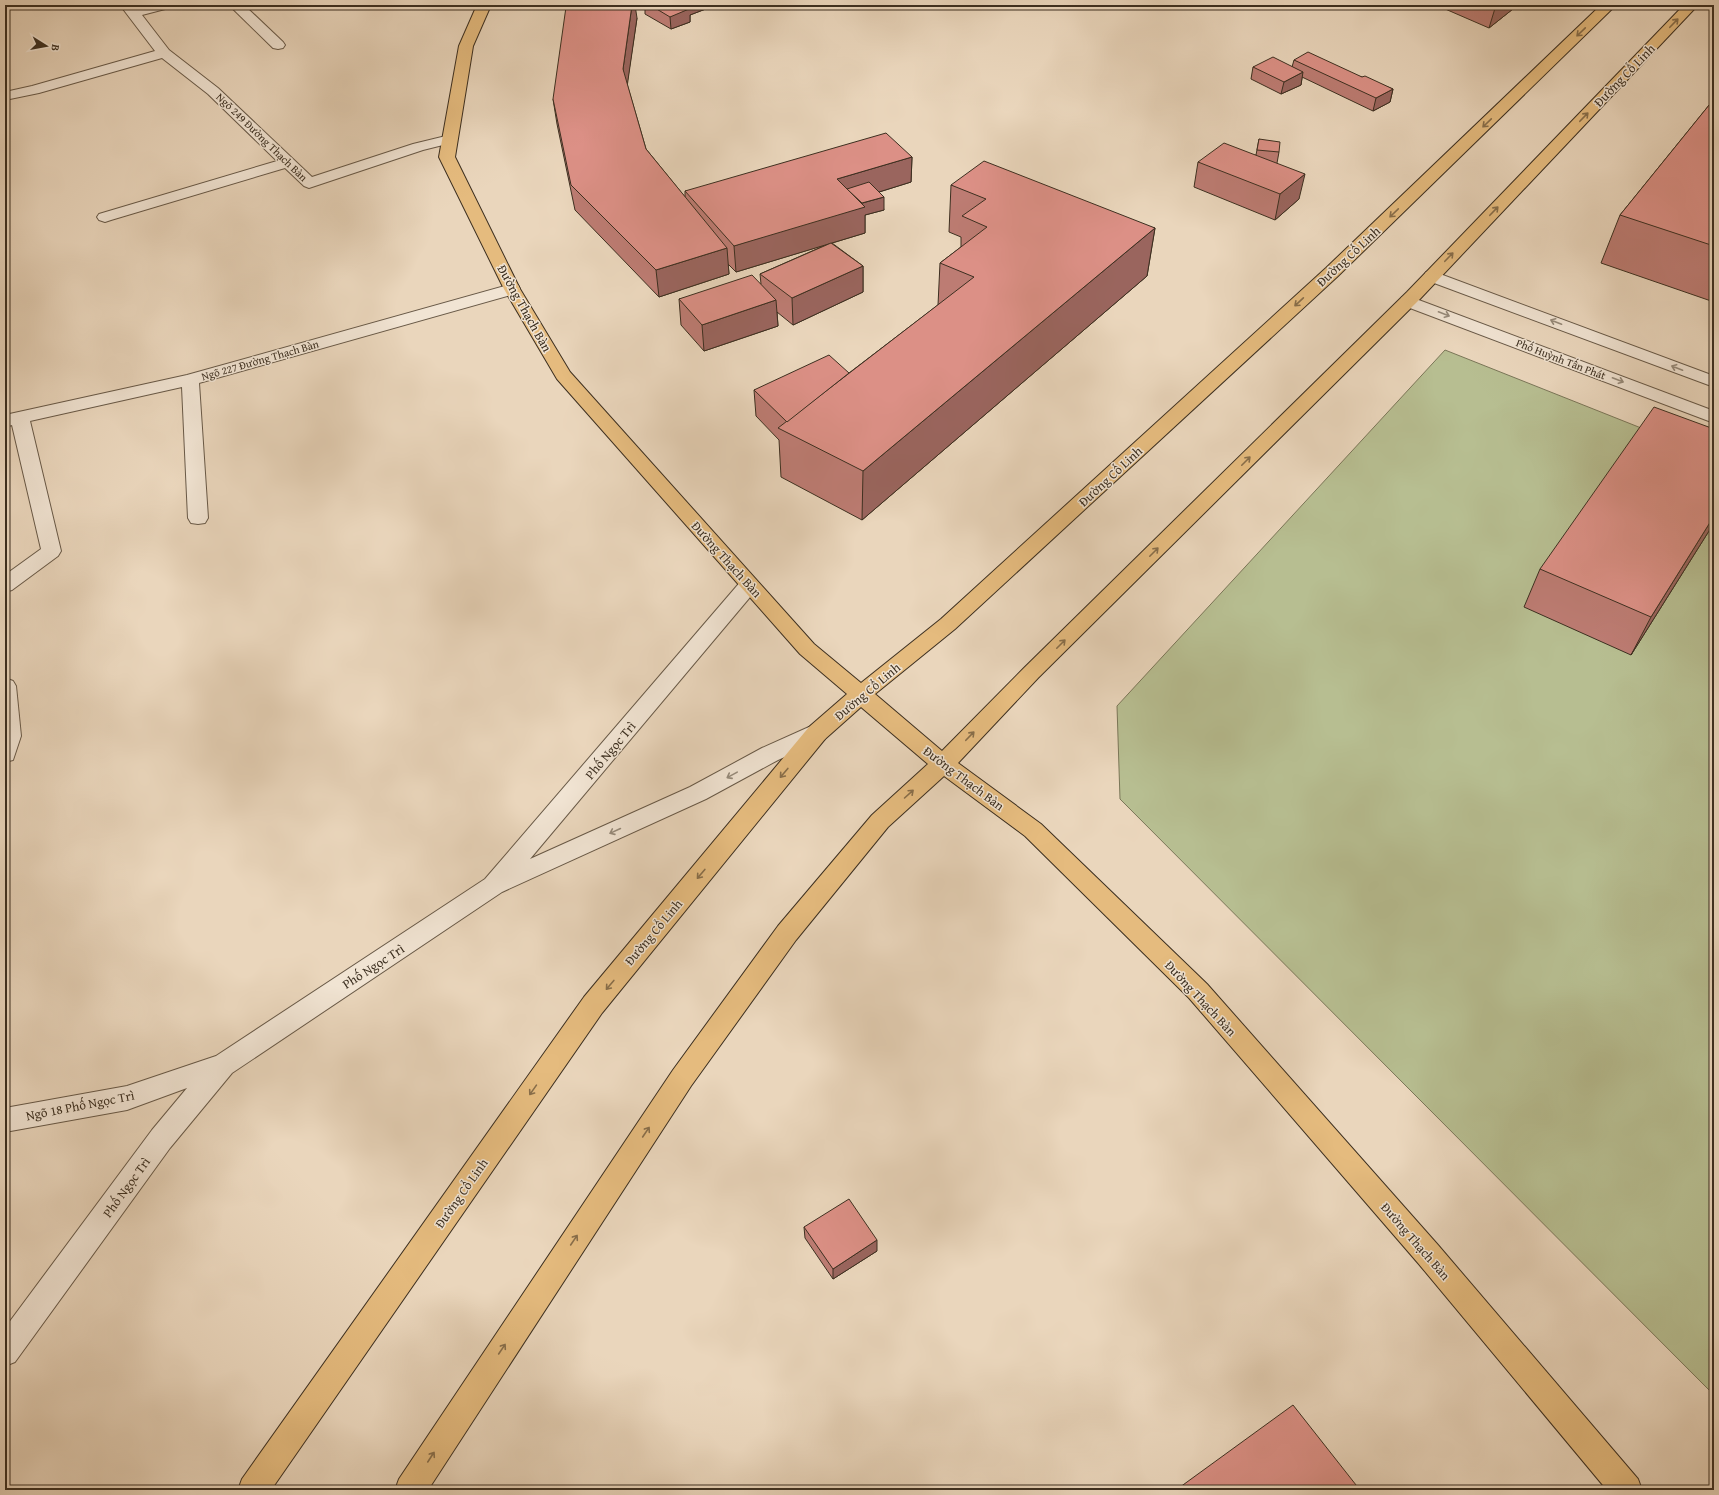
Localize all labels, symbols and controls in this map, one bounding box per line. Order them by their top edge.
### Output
one-way arrow [1669,18,1679,28]
north arrow [26,26,66,66]
one-way arrow [1576,27,1586,37]
street label: Đường Cổ Linh [1589,39,1660,111]
text: B [47,43,64,53]
street label: Ngõ 249 Đường Thạch Bàn [213,89,312,185]
one-way arrow [1579,112,1588,122]
one-way arrow [1482,118,1492,128]
one-way arrow [1489,206,1498,216]
one-way arrow [1389,208,1399,218]
street label: Đường Cổ Linh [1312,221,1385,291]
one-way arrow [1444,252,1454,262]
street label: Đường Thạch Bàn [493,261,557,356]
one-way arrow [1294,297,1304,307]
one-way arrow [1438,311,1450,319]
one-way arrow [1550,318,1562,326]
street label: Ngõ 227 Đường Thạch Bàn [199,335,321,384]
street label: Phố Huỳnh Tấn Phát [1514,335,1608,383]
one-way arrow [1672,363,1684,371]
one-way arrow [1612,377,1624,385]
street label: Đường Cổ Linh [1074,441,1147,511]
one-way arrow [1241,456,1251,466]
street label: Đường Thạch Bàn [687,517,767,602]
one-way arrow [1149,547,1159,557]
one-way arrow [1057,639,1066,649]
street label: Đường Cổ Linh [830,658,905,725]
street label: Phố Ngọc Trì [581,717,640,783]
one-way arrow [965,731,975,741]
street label: Đường Thạch Bàn [919,742,1009,816]
one-way arrow [780,768,789,779]
one-way arrow [726,771,738,779]
one-way arrow [904,790,914,799]
one-way arrow [609,828,621,835]
one-way arrow [697,868,706,879]
street label: Đường Cổ Linh [620,895,687,970]
street label: Phố Ngọc Trì [339,939,408,994]
street label: Đường Thạch Bàn [1161,956,1241,1041]
one-way arrow [605,979,614,990]
one-way arrow [529,1084,537,1095]
street label: Ngõ 18 Phố Ngọc Trì [24,1086,136,1125]
one-way arrow [642,1127,650,1138]
street label: Phố Ngọc Trì [98,1153,155,1221]
street label: Đường Cổ Linh [430,1154,493,1232]
street label: Đường Thạch Bàn [1377,1198,1455,1285]
one-way arrow [570,1235,578,1246]
one-way arrow [498,1343,506,1354]
one-way arrow [427,1452,435,1463]

